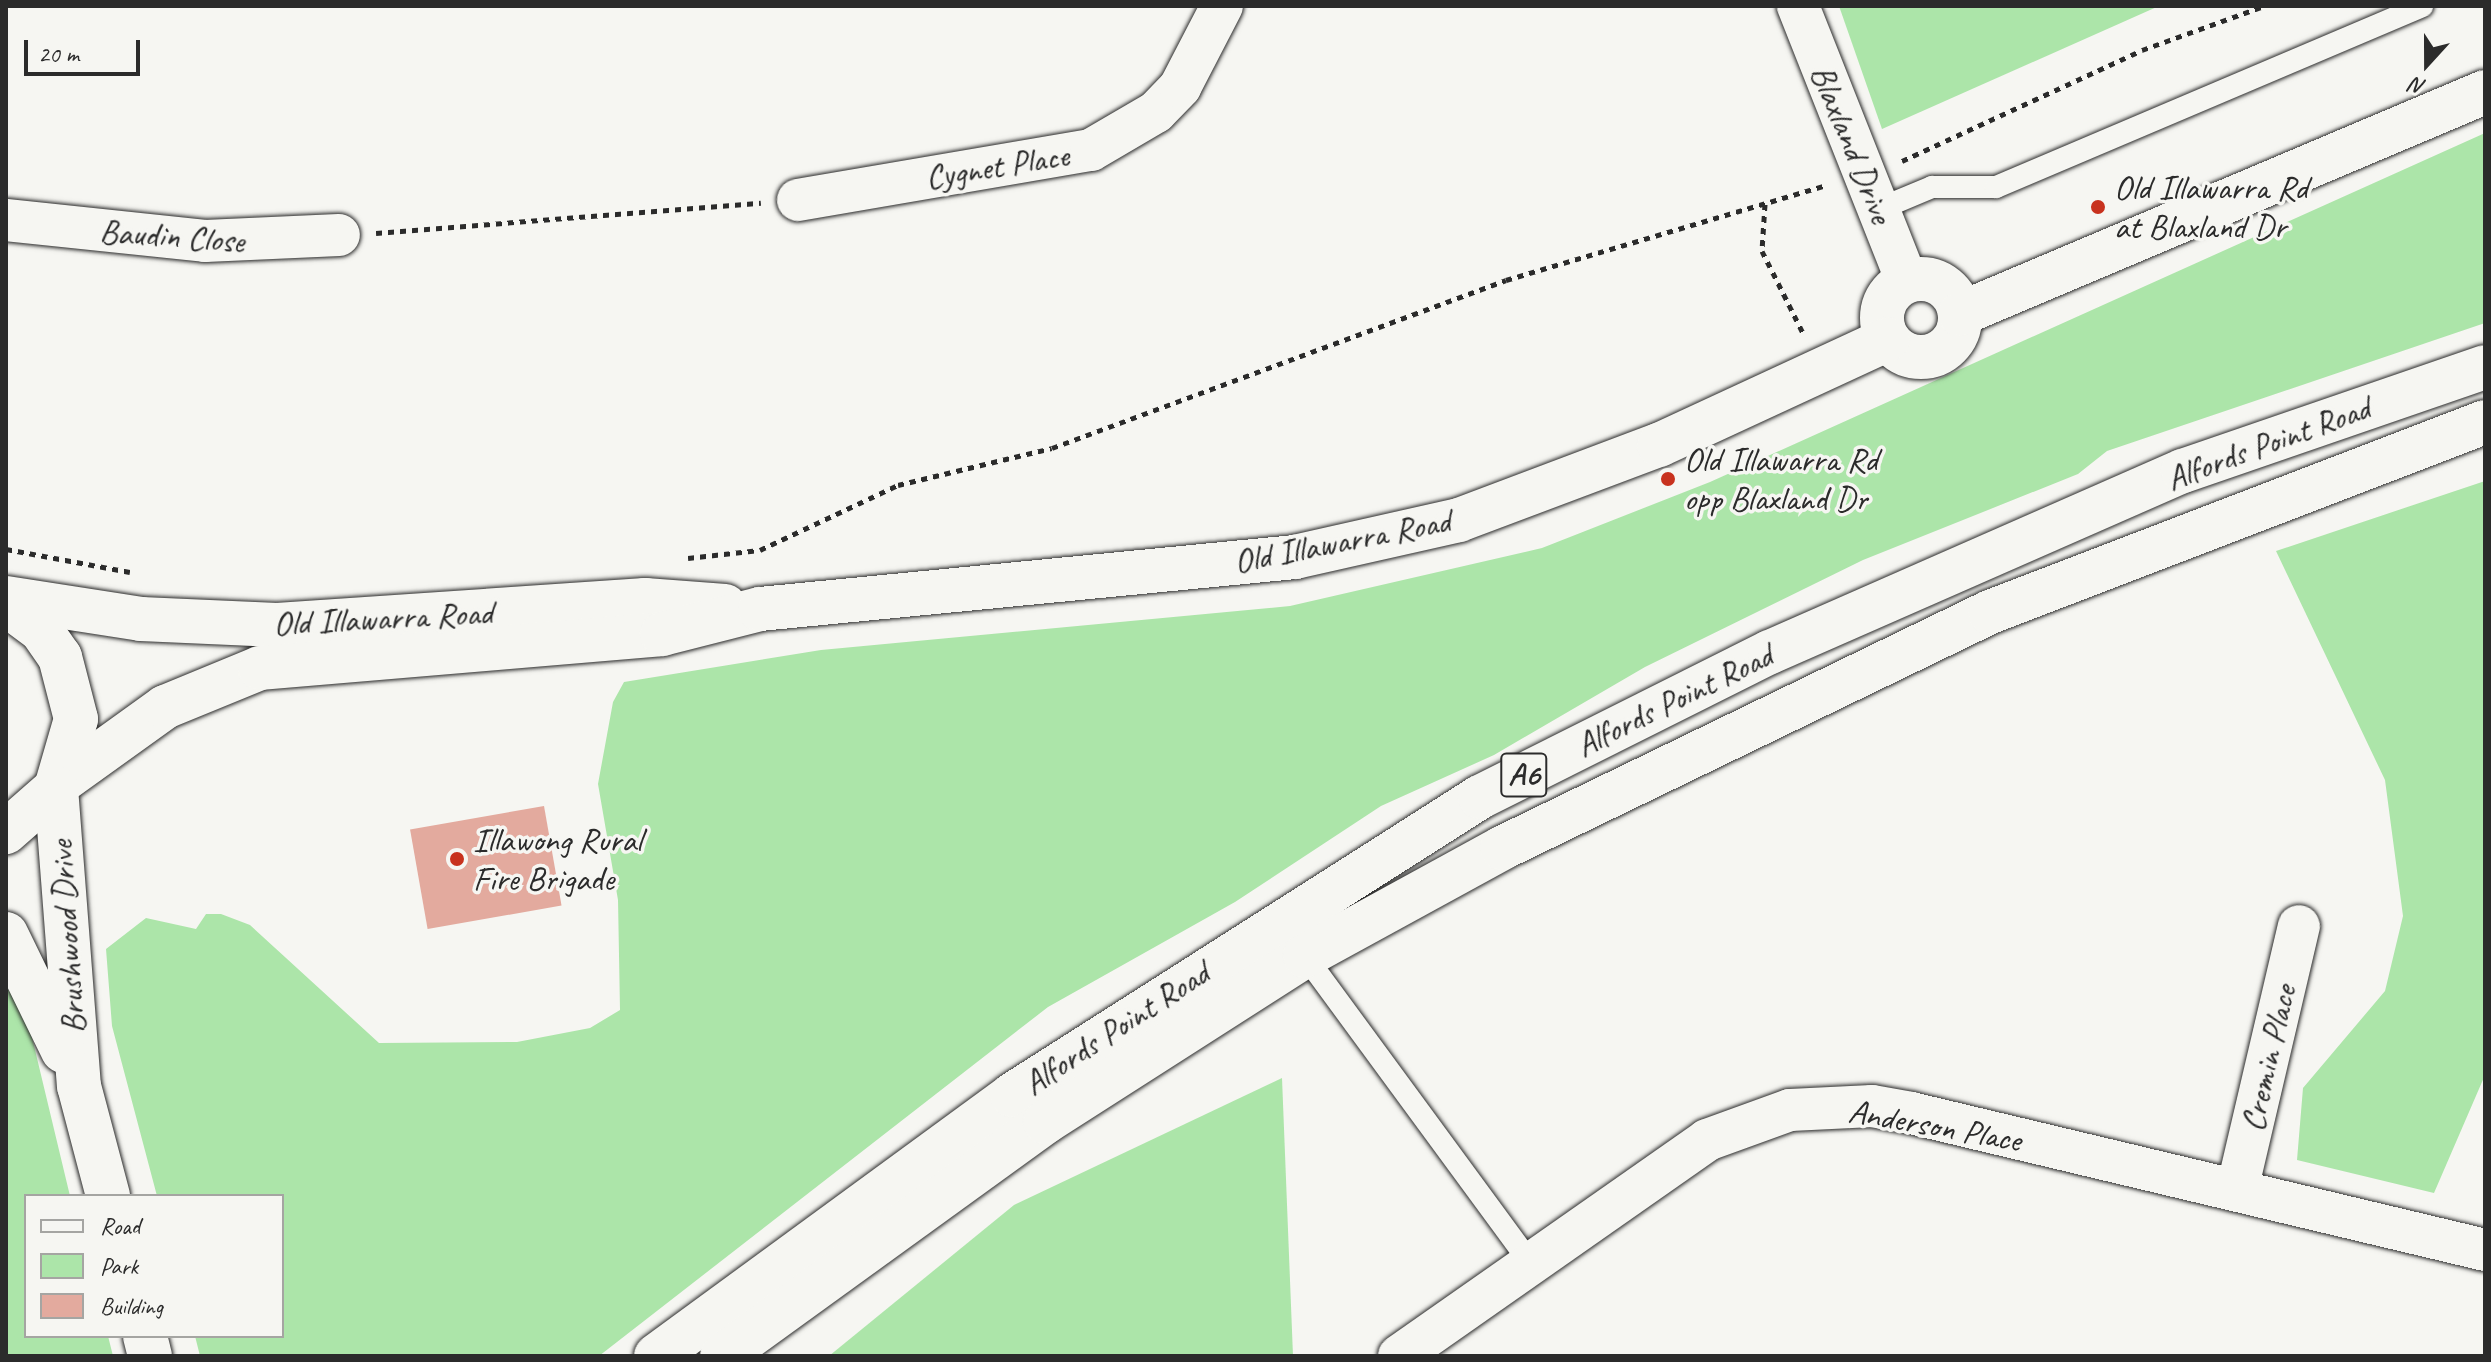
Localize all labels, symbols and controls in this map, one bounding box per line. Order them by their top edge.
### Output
scale bar [28,24,144,74]
north arrow [2387,24,2467,104]
text: 20 m [38,39,79,69]
street label: Blaxland Drive [1802,59,1902,229]
text: N [2407,71,2430,102]
street label: Cygnet Place [922,134,1072,198]
place label: Old Illawarra Rd at Blaxland Dr [2114,167,2309,246]
marker: Old Illawarra Rd at Blaxland Dr [2089,198,2107,216]
street label: Baudin Close [98,211,246,261]
street label: Alfords Point Road [2160,387,2376,499]
place label: Old Illawarra Rd opp Blaxland Dr [1684,439,1879,518]
marker: Old Illawarra Rd opp Blaxland Dr [1659,470,1677,488]
street label: Old Illawarra Road [1230,500,1454,582]
street label: Old Illawarra Road [272,592,494,644]
street label: Alfords Point Road [1568,635,1780,765]
road number: A6 [1500,747,1548,803]
place label: Illawong Rural Fire Brigade [473,819,640,898]
street label: Brushwood Drive [40,839,94,1035]
marker: Illawong Rural Fire Brigade [448,850,466,868]
street label: Alfords Point Road [1015,952,1217,1104]
street label: Cremin Place [2231,980,2305,1136]
street label: Anderson Place [1845,1090,2025,1160]
legend [24,1194,284,1338]
text: Road [100,1211,140,1241]
text: Park [100,1251,138,1281]
text: Building [100,1291,163,1321]

